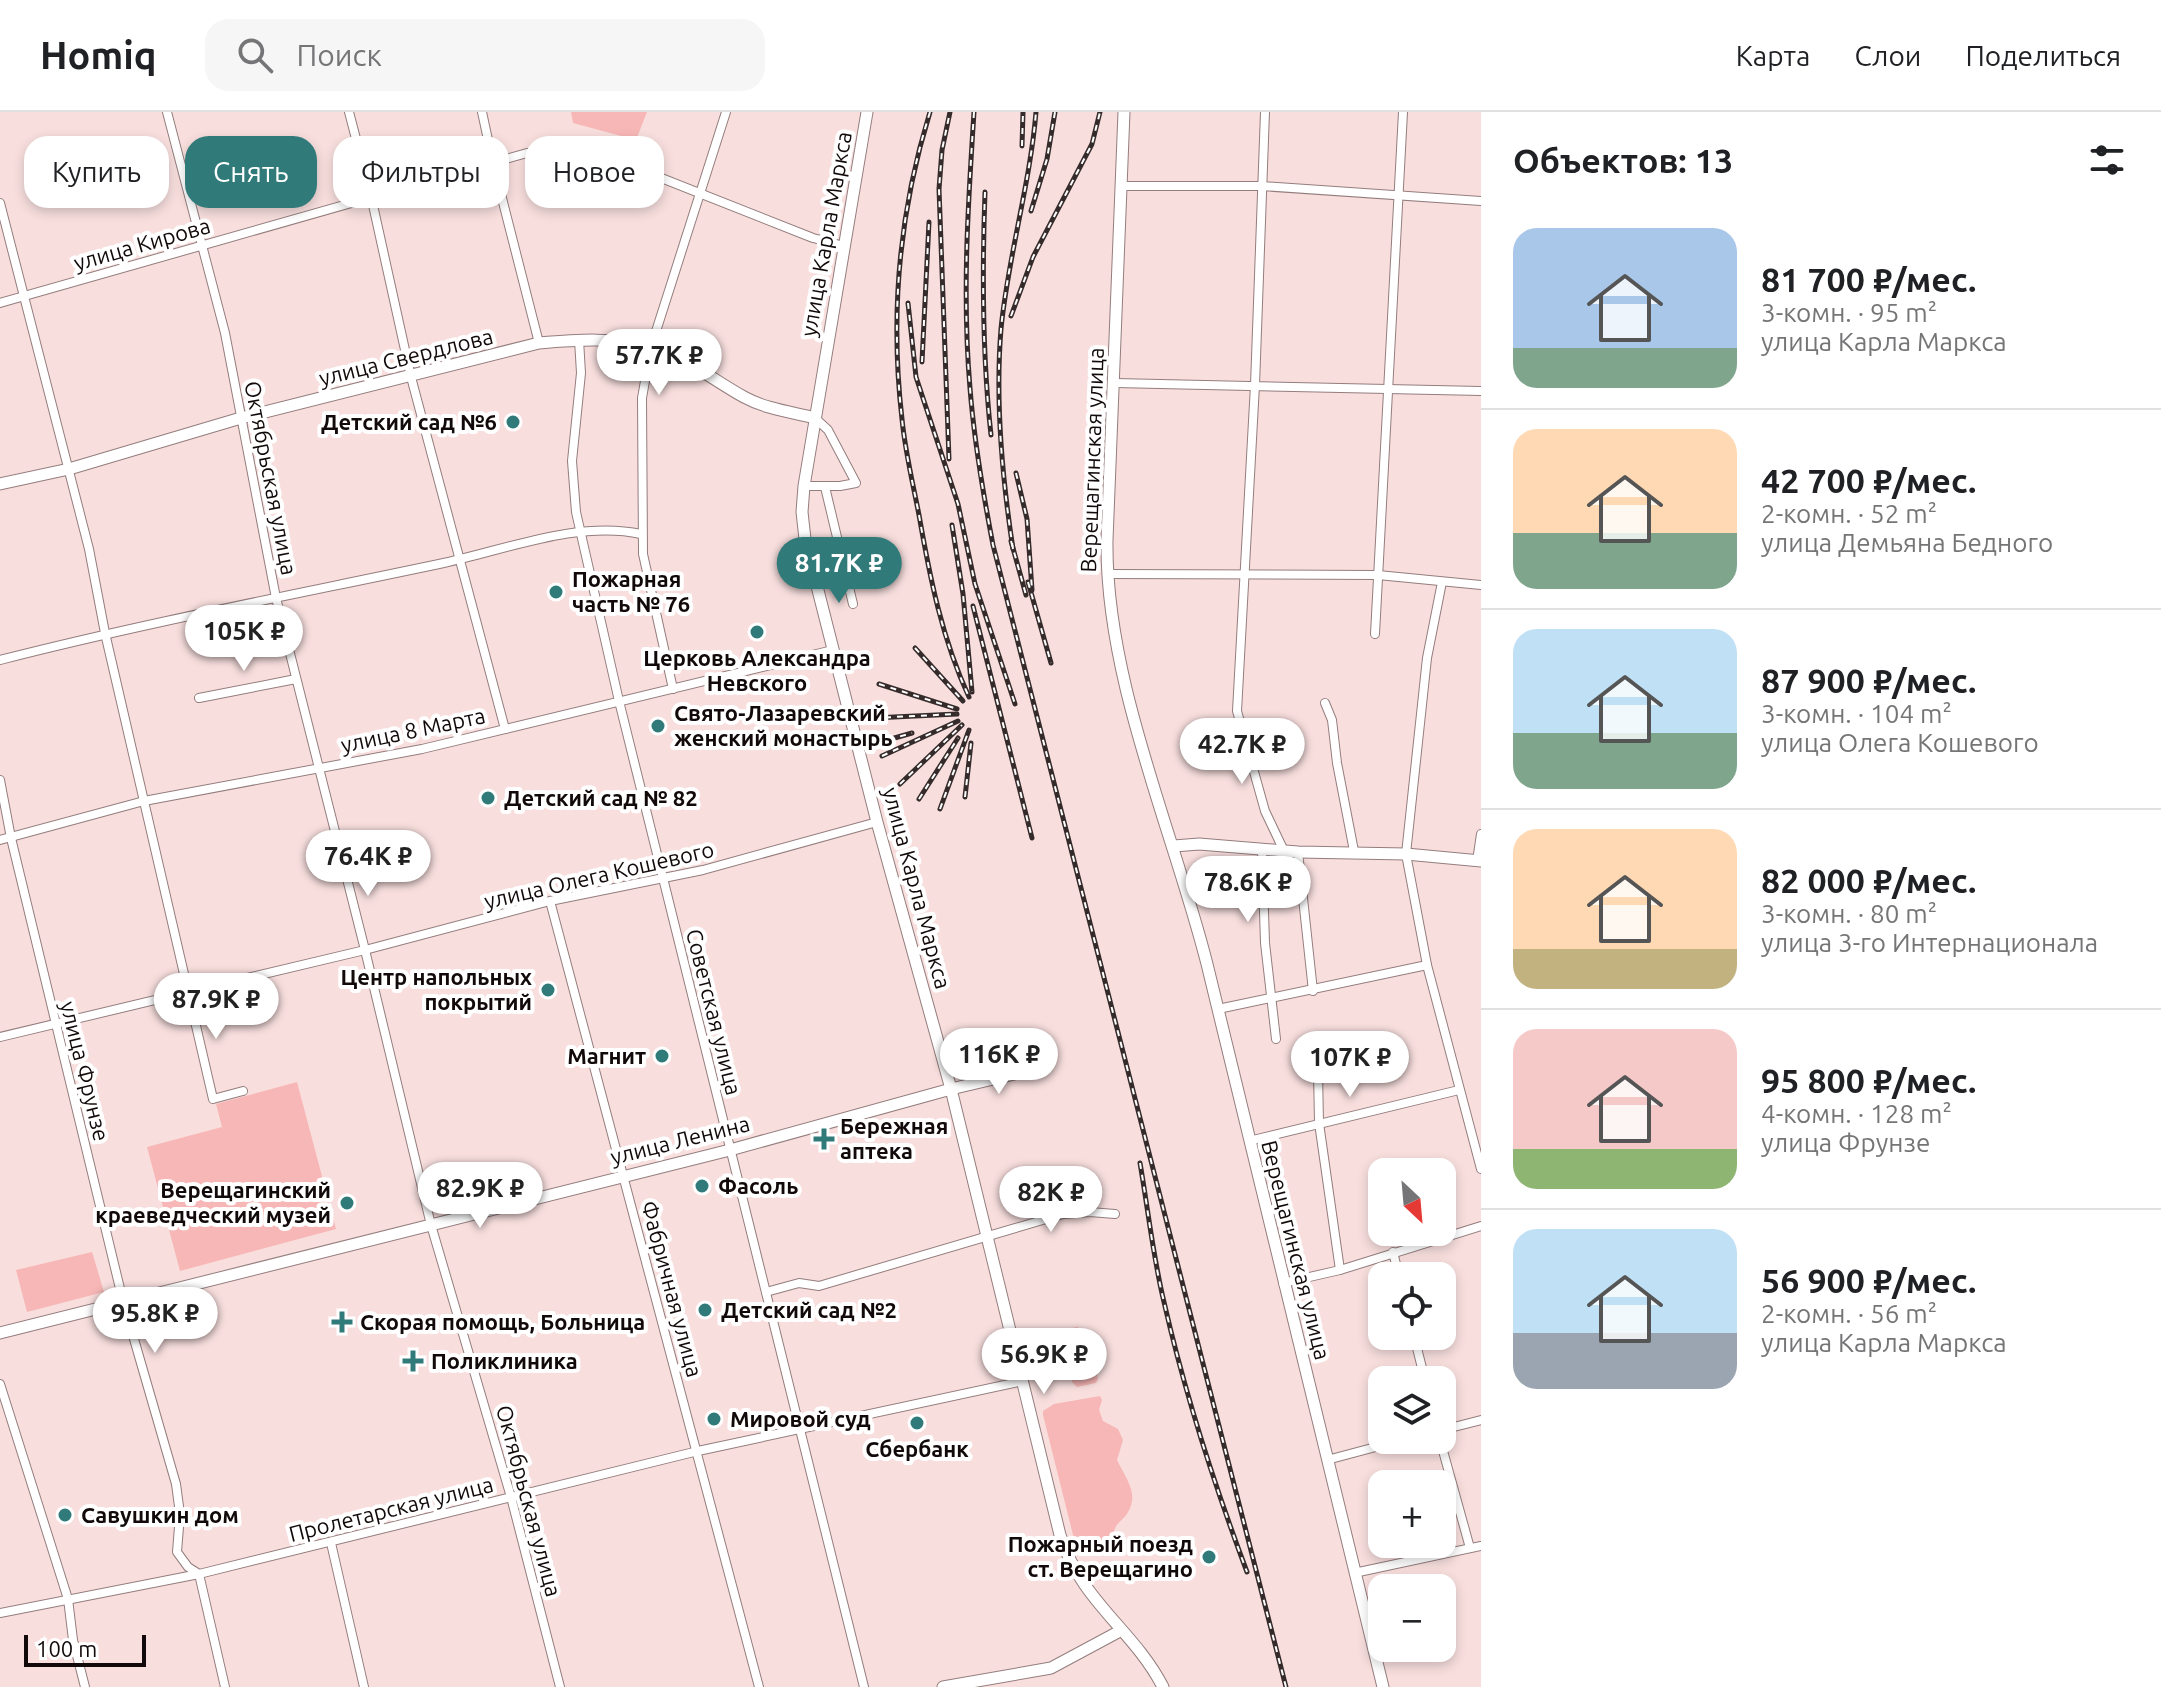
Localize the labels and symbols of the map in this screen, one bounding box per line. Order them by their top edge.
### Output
street label: улица Карла Маркса [795,129,856,338]
street label: улица Кирова [71,212,213,275]
street label: улица Свердлова [316,323,495,390]
pin: 57.7K ₽ [585,329,733,397]
street label: Верещагинская улица [1075,347,1108,573]
street label: Октябрьская улица [240,379,303,577]
place label: Детский сад №6 [321,409,497,434]
marker: Детский сад №6 [504,413,522,431]
pin: 81.7K ₽ [765,537,913,605]
place label: Пожарная часть № 76 [572,566,690,616]
marker: Пожарная часть № 76 [547,583,565,601]
pin: 105K ₽ [179,605,309,673]
marker: Церковь Александра Невского [748,623,766,641]
place label: Церковь Александра Невского [643,645,871,695]
place label: Свято-Лазаревский женский монастырь [674,700,893,750]
street label: улица 8 Марта [338,702,487,757]
marker: Свято-Лазаревский женский монастырь [649,717,667,735]
pin: 42.7K ₽ [1168,718,1316,786]
street label: улица Карла Маркса [879,784,956,991]
place label: Детский сад № 82 [504,785,698,810]
marker: Детский сад № 82 [479,789,497,807]
pin: 76.4K ₽ [294,830,442,898]
street label: улица Олега Кошевого [482,836,716,913]
pin: 78.6K ₽ [1174,856,1322,924]
street label: Советская улица [682,926,747,1098]
place label: Центр напольных покрытий [340,964,532,1014]
pin: 87.9K ₽ [142,973,290,1041]
marker: Центр напольных покрытий [539,981,557,999]
street label: улица Фрунзе [56,998,115,1143]
pin: 116K ₽ [934,1028,1064,1096]
pin: 107K ₽ [1285,1031,1415,1099]
place label: Магнит [567,1043,646,1068]
marker: Магнит [653,1047,671,1065]
street label: улица Ленина [608,1110,752,1169]
place label: Бережная аптека [840,1113,948,1163]
marker: Бережная аптека [815,1130,833,1148]
street label: Верещагинская улица [1257,1138,1336,1362]
north arrow [1368,1158,1456,1246]
pin: 82.9K ₽ [406,1162,554,1230]
pin: 82K ₽ [995,1166,1107,1234]
place label: Фасоль [718,1173,798,1198]
place label: Верещагинский краеведческий музей [95,1177,331,1227]
marker: Фасоль [693,1177,711,1195]
marker: Верещагинский краеведческий музей [338,1194,356,1212]
street label: Фабричная улица [637,1198,708,1380]
pin: 95.8K ₽ [81,1287,229,1355]
place label: Детский сад №2 [721,1297,897,1322]
marker: Детский сад №2 [696,1301,714,1319]
place label: Скорая помощь, Больница [360,1309,645,1334]
marker: Скорая помощь, Больница [331,1311,353,1333]
pin: 56.9K ₽ [970,1328,1118,1396]
place label: Поликлиника [431,1348,578,1373]
marker: Поликлиника [402,1350,424,1372]
street label: Октябрьская улица [492,1402,567,1599]
place label: Мировой суд [730,1406,871,1431]
marker: Мировой суд [705,1410,723,1428]
marker: Сбербанк [908,1414,926,1432]
place label: Сбербанк [865,1436,969,1461]
street label: Пролетарская улица [286,1471,496,1546]
place label: Савушкин дом [81,1502,239,1527]
marker: Савушкин дом [56,1506,74,1524]
place label: Пожарный поезд ст. Верещагино [1008,1531,1193,1581]
marker: Пожарный поезд ст. Верещагино [1200,1548,1218,1566]
scale bar [24,1631,146,1667]

